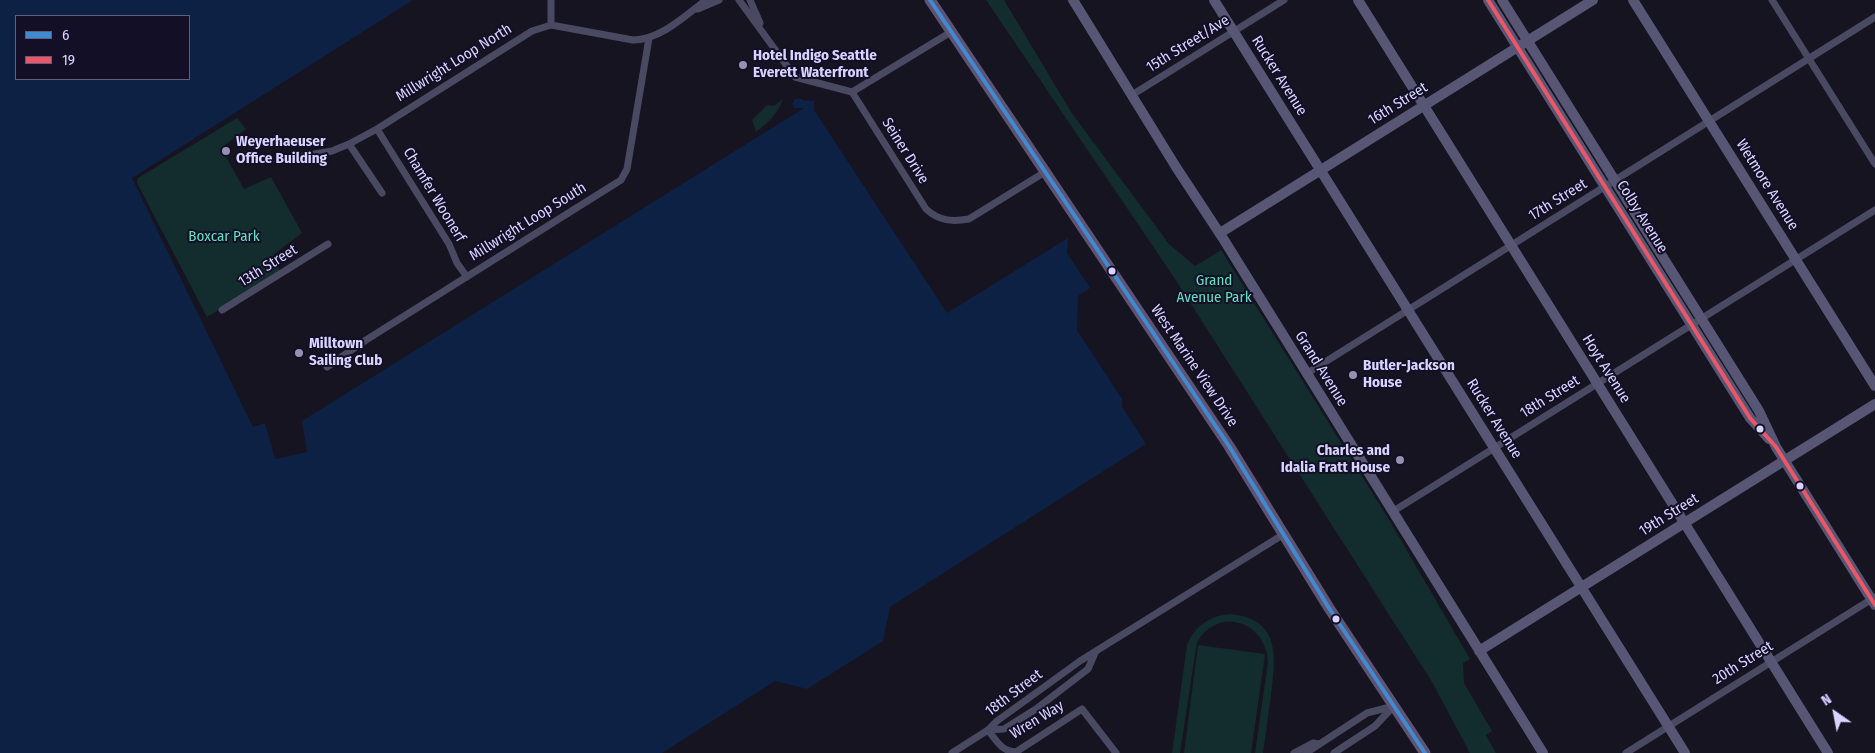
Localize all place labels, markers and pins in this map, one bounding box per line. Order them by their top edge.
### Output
place label: Hotel Indigo Seattle Everett Waterfront [753,47,877,82]
marker: Hotel Indigo Seattle Everett Waterfront [737,59,749,71]
place label: Weyerhaeuser Office Building [236,133,327,168]
marker: Weyerhaeuser Office Building [220,145,232,157]
unlabelled marker [1107,266,1117,276]
place label: Milltown Sailing Club [309,335,382,370]
marker: Milltown Sailing Club [293,347,305,359]
place label: Butler-Jackson House [1363,357,1455,392]
marker: Butler-Jackson House [1347,369,1359,381]
unlabelled marker [1755,424,1765,434]
place label: Charles and Idalia Fratt House [1281,442,1390,477]
marker: Charles and Idalia Fratt House [1394,454,1406,466]
unlabelled marker [1795,481,1805,491]
unlabelled marker [1331,614,1341,624]

